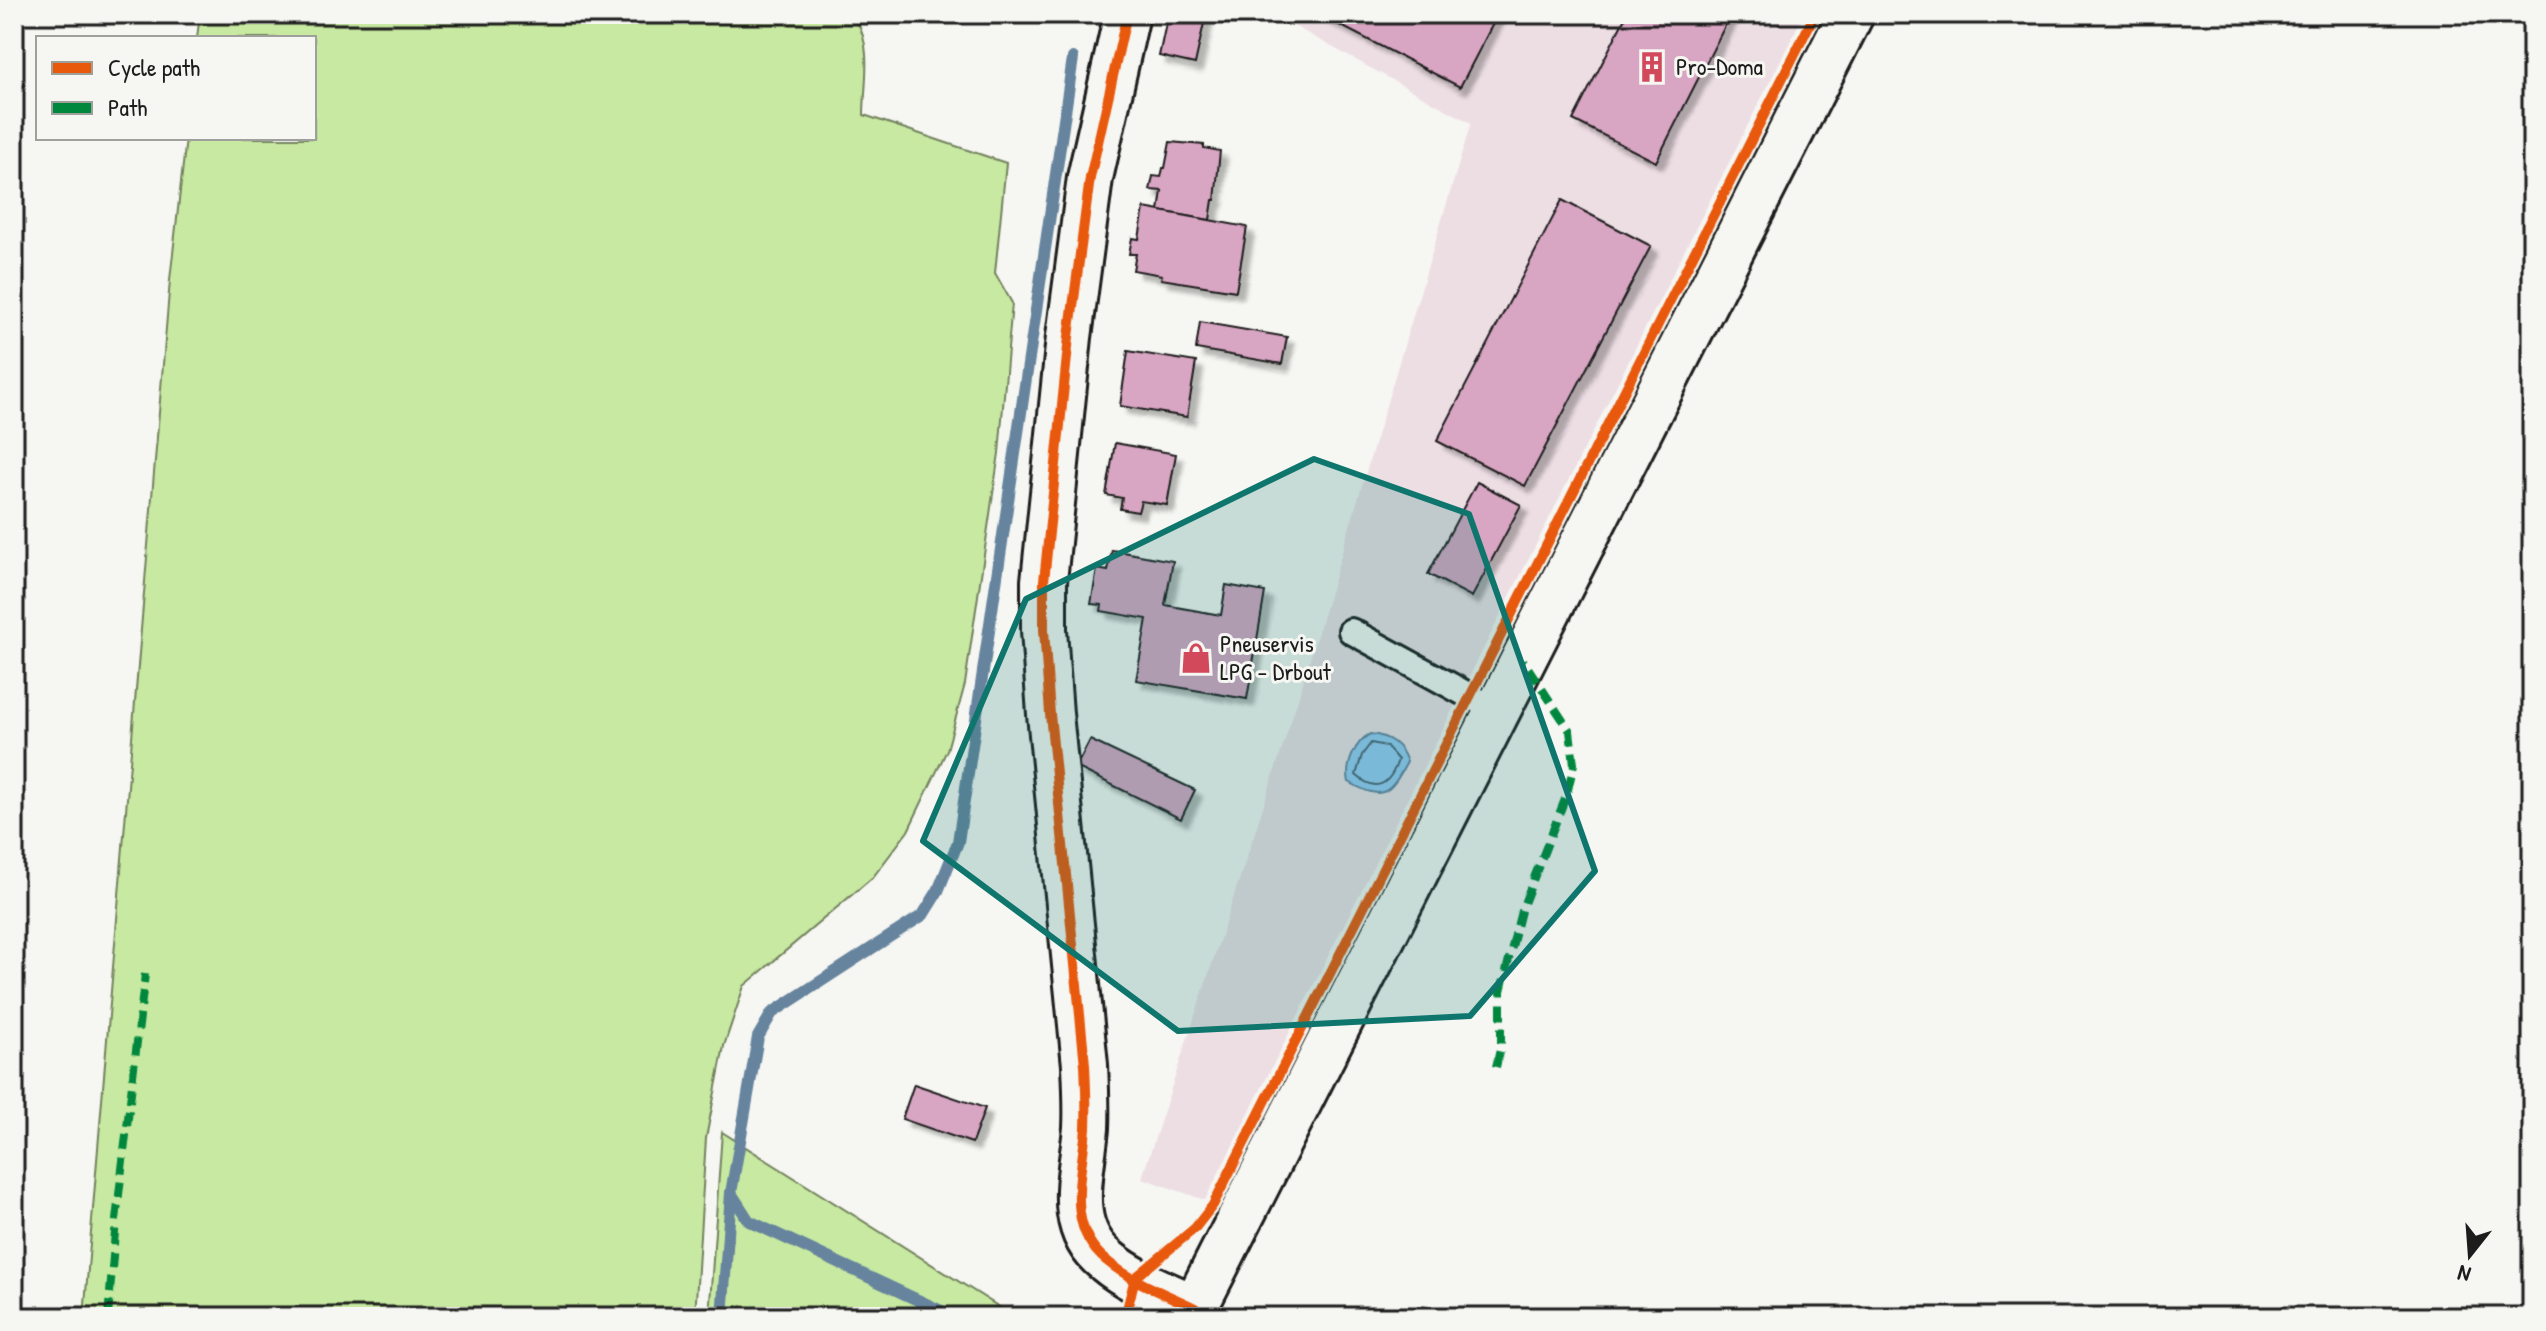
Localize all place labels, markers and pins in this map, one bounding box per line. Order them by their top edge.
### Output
building icon: Pro-Doma [1635,50,1669,84]
place label: Pro-Doma [1676,50,1763,82]
place label: Pneuservis LPG - Drbout [1220,627,1332,687]
shop icon: Pneuservis LPG - Drbout [1179,641,1213,675]

